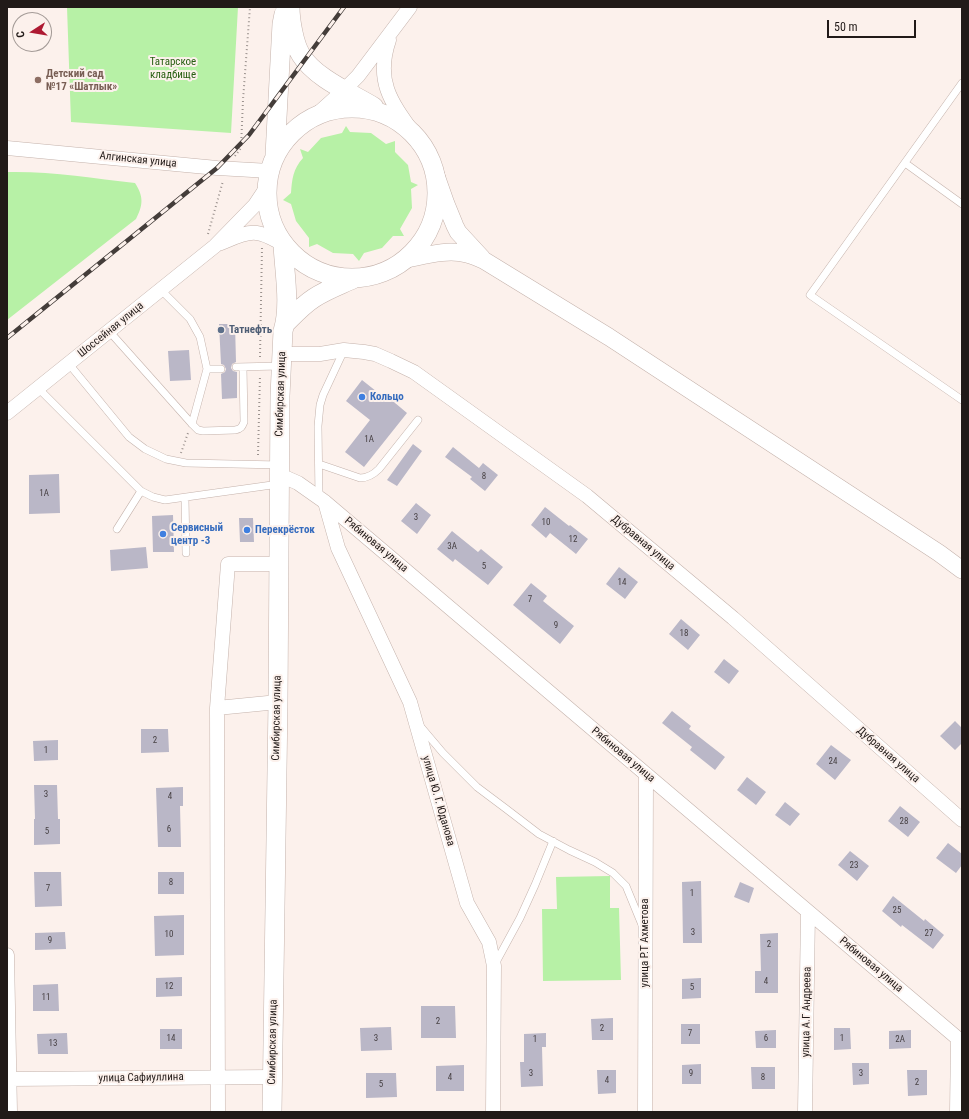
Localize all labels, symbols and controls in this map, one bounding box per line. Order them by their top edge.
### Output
north arrow [12,12,52,52]
scale bar [829,12,918,38]
text: 50 m [834,20,858,34]
text: С [14,30,28,39]
park label: Татарское кладбище [150,55,196,81]
place label: Детский сад №17 «Шатлык» [46,67,117,93]
marker: Детский сад №17 «Шатлык» [33,75,43,85]
street label: Алгинская улица [99,149,177,171]
street label: Шоссейная улица [75,299,147,361]
place label: Татнефть [229,323,272,337]
marker: Татнефть [216,325,226,335]
street label: Симбирская улица [273,351,289,437]
place label: Кольцо [370,390,404,404]
marker: Кольцо [357,392,367,402]
house number: 1А [364,435,374,445]
house number: 8 [482,472,486,482]
house number: 1А [39,489,49,499]
house number: 3 [414,513,418,523]
street label: Дубравная улица [609,513,677,573]
street label: Рябиновая улица [342,515,410,575]
house number: 10 [542,518,550,528]
place label: Сервисный центр -3 [171,521,223,547]
place label: Перекрёсток [255,523,315,537]
marker: Перекрёсток [242,525,252,535]
marker: Сервисный центр -3 [158,529,168,539]
house number: 12 [569,535,577,545]
house number: 3А [447,542,457,552]
house number: 5 [482,562,486,572]
house number: 14 [618,578,626,588]
house number: 7 [528,595,532,605]
house number: 9 [554,621,558,631]
house number: 18 [680,629,688,639]
street label: Симбирская улица [270,675,284,761]
street label: Дубравная улица [854,724,922,786]
street label: Рябиновая улица [589,725,657,785]
house number: 2 [153,736,157,746]
house number: 1 [44,746,48,756]
street label: улица Ю. Г. Юданова [419,754,457,848]
house number: 24 [829,757,837,767]
house number: 3 [44,790,48,800]
house number: 4 [168,792,172,802]
house number: 28 [900,817,908,827]
house number: 6 [167,825,171,835]
house number: 5 [45,827,49,837]
house number: 23 [850,861,858,871]
house number: 8 [169,878,173,888]
house number: 7 [46,884,50,894]
house number: 1 [690,889,694,899]
street label: улица Р.Т Ахметова [638,899,652,987]
house number: 25 [893,906,901,916]
house number: 3 [691,928,695,938]
house number: 27 [925,929,933,939]
house number: 10 [165,930,173,940]
street label: Рябиновая улица [837,935,905,995]
house number: 9 [48,936,52,946]
house number: 2 [767,940,771,950]
street label: улица А.Г Андреева [800,967,814,1057]
house number: 4 [764,977,768,987]
house number: 12 [165,982,173,992]
house number: 5 [690,983,694,993]
house number: 11 [42,993,50,1003]
street label: Симбирская улица [266,999,280,1085]
house number: 2 [436,1017,440,1027]
house number: 2 [600,1024,604,1034]
house number: 7 [688,1029,692,1039]
house number: 14 [167,1034,175,1044]
house number: 3 [374,1034,378,1044]
house number: 6 [764,1034,768,1044]
house number: 1 [840,1034,844,1044]
house number: 1 [533,1035,537,1045]
house number: 2А [895,1035,905,1045]
house number: 13 [49,1039,57,1049]
house number: 3 [529,1069,533,1079]
house number: 9 [689,1069,693,1079]
house number: 3 [859,1069,863,1079]
street label: улица Сафиуллина [98,1071,184,1085]
house number: 4 [448,1073,452,1083]
house number: 8 [761,1073,765,1083]
house number: 4 [605,1076,609,1086]
house number: 2 [915,1078,919,1088]
house number: 5 [379,1080,383,1090]

